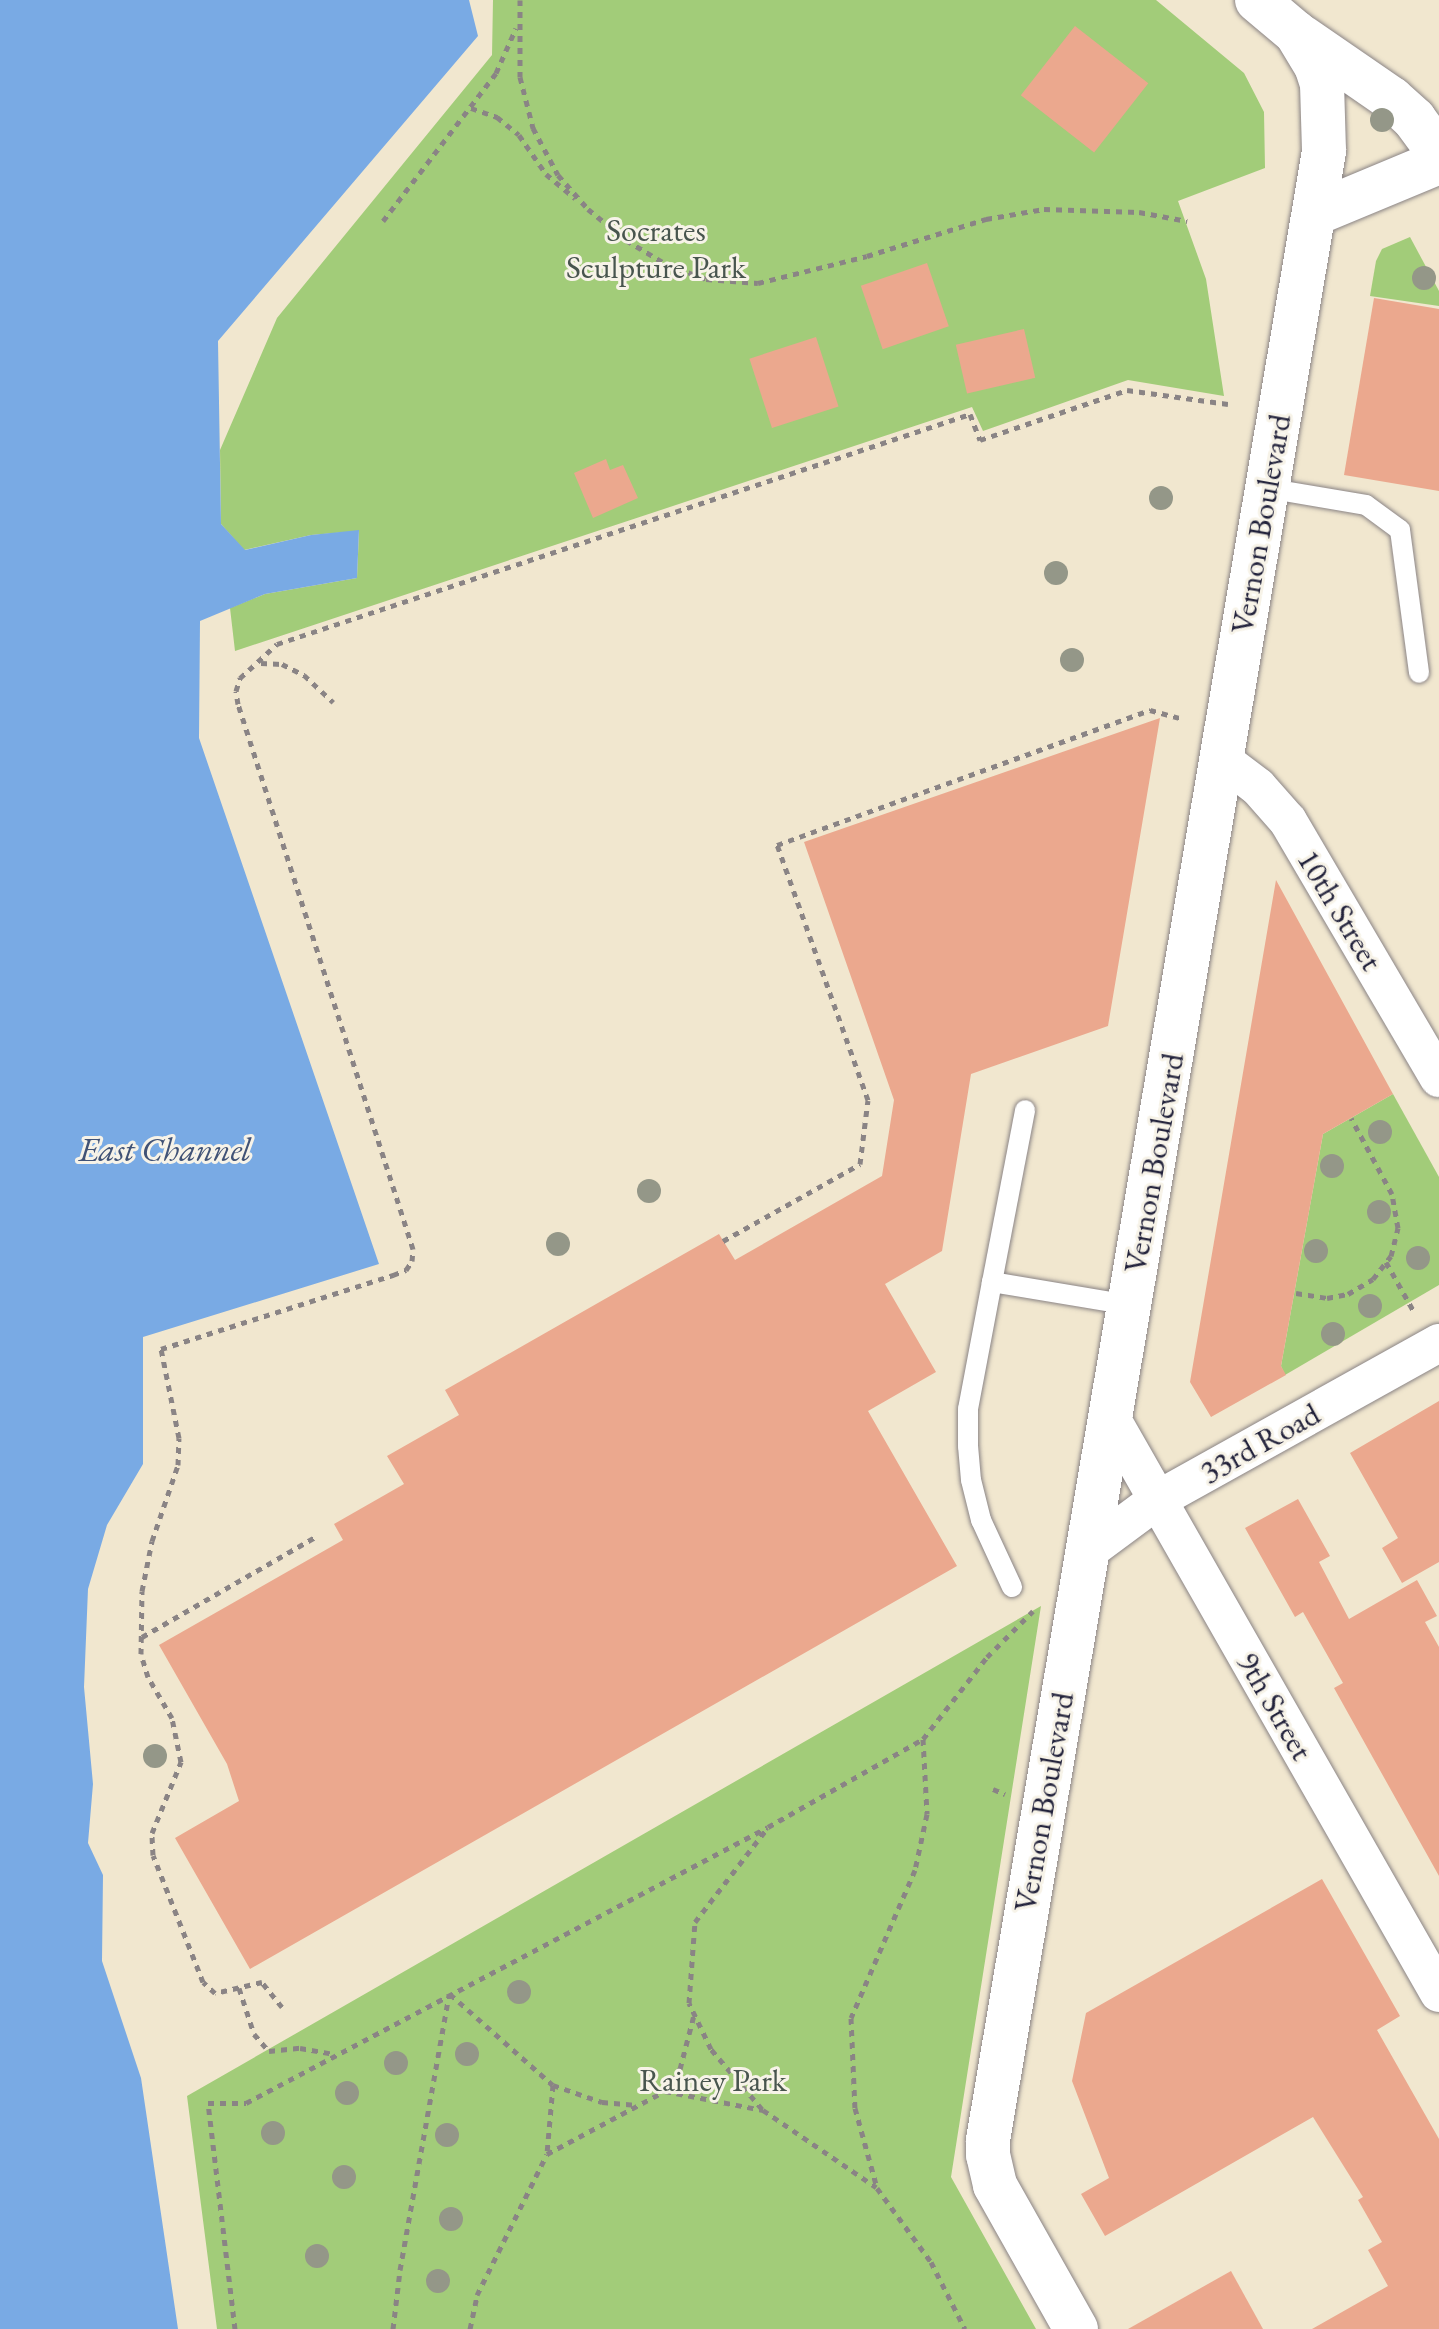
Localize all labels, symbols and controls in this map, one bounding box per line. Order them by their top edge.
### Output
park label: Socrates Sculpture Park [566,212,746,287]
street label: Vernon Boulevard [1223,411,1299,637]
street label: 10th Street [1289,843,1391,977]
street label: Vernon Boulevard [1116,1050,1192,1276]
water label: East Channel [79,1130,251,1170]
street label: 33rd Road [1193,1394,1327,1492]
street label: 9th Street [1229,1645,1321,1767]
street label: Vernon Boulevard [1006,1689,1082,1915]
park label: Rainey Park [639,2061,787,2099]

